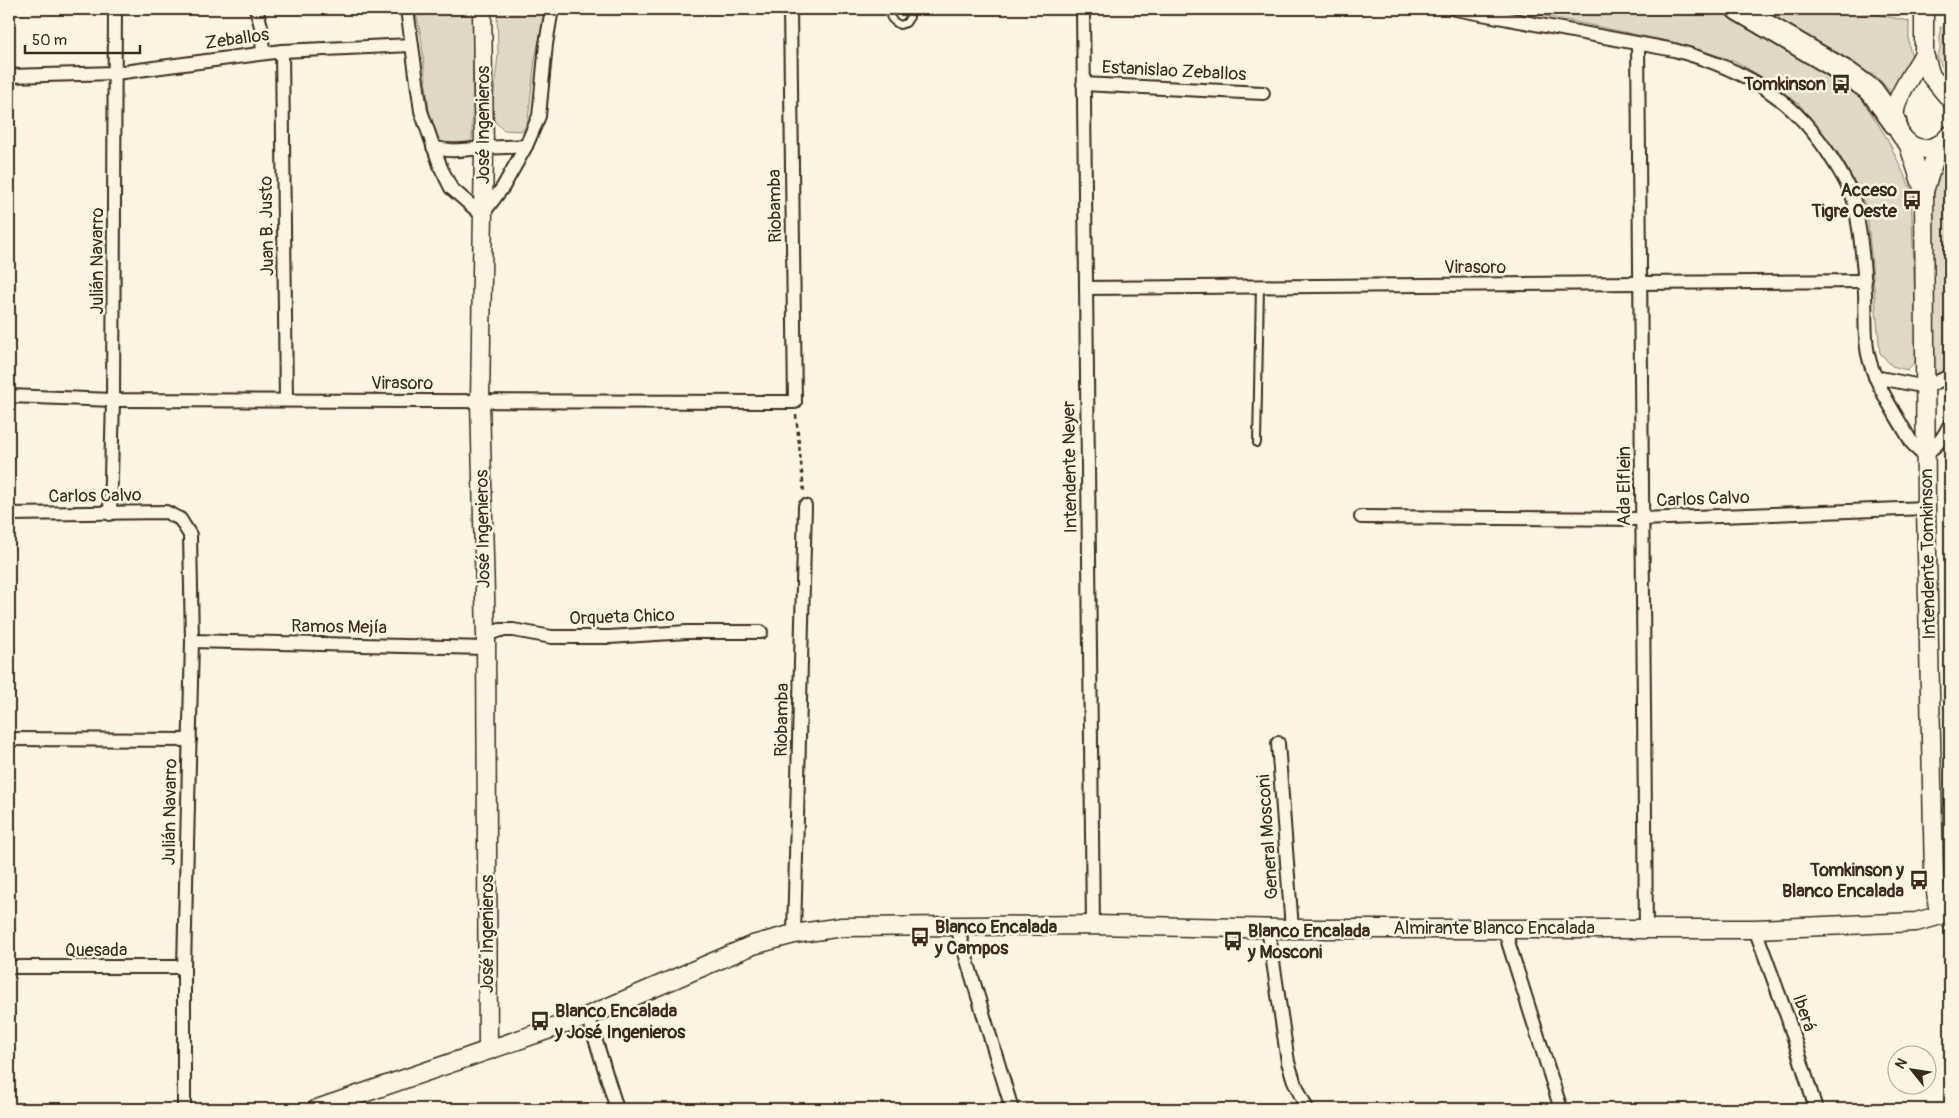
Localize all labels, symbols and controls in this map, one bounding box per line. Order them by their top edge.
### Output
scale bar [25,22,140,54]
street label: Zeballos [203,23,271,55]
text: 50 m [32,31,67,50]
street label: Estanislao Zeballos [1101,56,1247,86]
street label: José Ingenieros [472,66,495,184]
place label: Tomkinson [1743,73,1826,96]
bus stop icon: Tomkinson [1830,73,1852,95]
street label: Riobamba [763,169,787,243]
street label: Juan B. Justo [255,175,279,276]
place label: Acceso Tigre Oeste [1810,179,1898,223]
bus stop icon: Acceso Tigre Oeste [1901,189,1923,211]
street label: Julián Navarro [86,207,109,314]
street label: Virasoro [1444,256,1506,279]
street label: Virasoro [371,372,433,395]
street label: Intendente Neyer [1057,400,1083,533]
street label: Ada Elflein [1613,446,1636,526]
street label: Intendente Tomkinson [1915,468,1941,640]
street label: José Ingenieros [470,469,496,589]
street label: Carlos Calvo [48,484,142,508]
street label: Carlos Calvo [1656,486,1750,512]
street label: Orqueta Chico [569,604,675,630]
street label: Ramos Mejía [291,615,387,639]
street label: Riobamba [770,683,794,757]
street label: Julián Navarro [158,758,182,866]
street label: General Mosconi [1252,774,1284,900]
place label: Tomkinson y Blanco Encalada [1782,859,1905,903]
bus stop icon: Tomkinson y Blanco Encalada [1908,869,1930,891]
street label: José Ingenieros [476,875,499,993]
place label: Blanco Encalada y Campos [934,916,1058,960]
street label: Almirante Blanco Encalada [1393,917,1595,940]
place label: Blanco Encalada y Mosconi [1247,920,1371,964]
bus stop icon: Blanco Encalada y Campos [909,926,931,948]
bus stop icon: Blanco Encalada y Mosconi [1222,930,1244,952]
street label: Quesada [65,939,127,962]
street label: Iberá [1787,991,1821,1035]
place label: Blanco Encalada y José Ingenieros [554,1000,686,1044]
bus stop icon: Blanco Encalada y José Ingenieros [529,1010,551,1032]
north arrow [1886,1046,1936,1096]
text: N [1891,1055,1911,1072]

